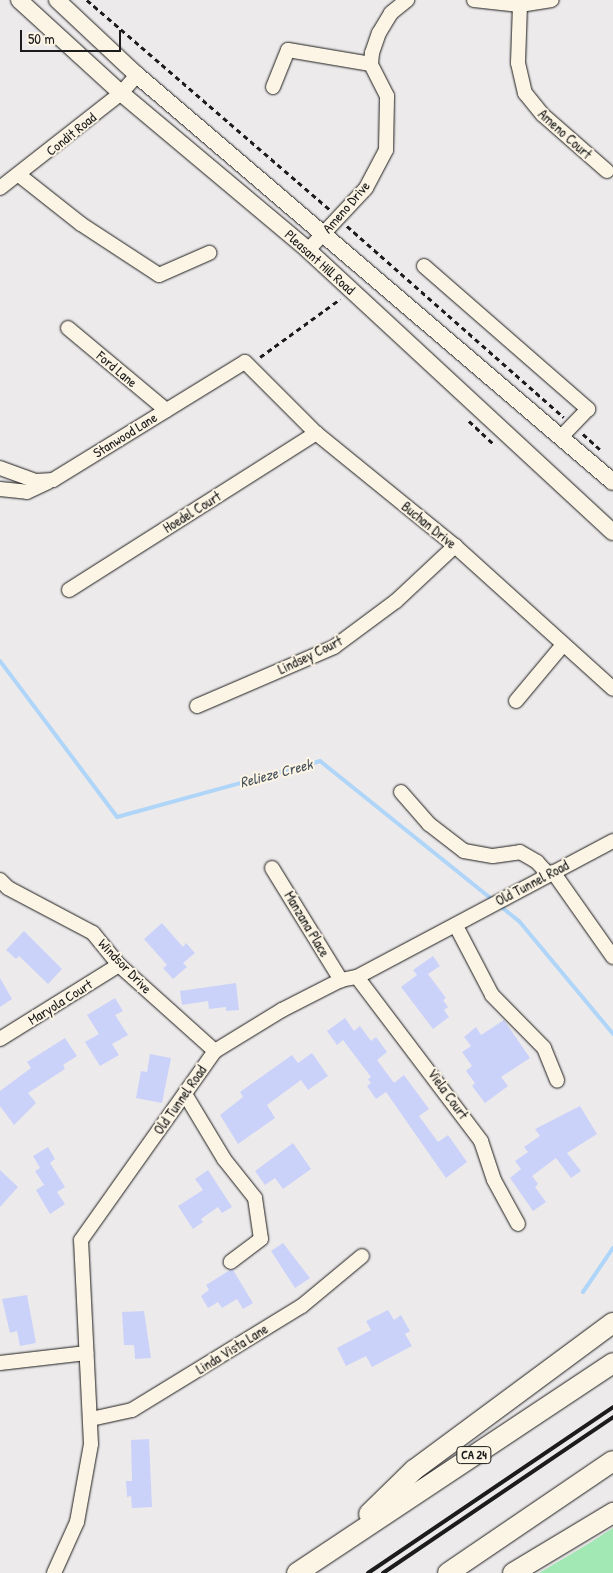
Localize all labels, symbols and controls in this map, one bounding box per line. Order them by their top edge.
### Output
scale bar [22,20,124,52]
text: 50 m [28,28,55,49]
street label: Ameno Court [535,106,595,162]
street label: Condit Road [43,109,99,159]
street label: Ameno Drive [319,178,373,236]
street label: Pleasant Hill Road [281,226,359,298]
street label: Ford Lane [93,347,141,391]
street label: Stanwood Lane [90,409,160,461]
street label: Hoedel Court [160,488,224,536]
street label: Buchan Drive [398,498,460,552]
street label: Lindsey Court [275,632,345,678]
water label: Relieze Creek [238,755,314,791]
street label: Old Tunnel Road [493,857,571,909]
street label: Manzana Place [281,888,333,960]
street label: Windsor Drive [95,935,155,997]
street label: Maryola Court [25,976,95,1028]
street label: Old Tunnel Road [150,1062,210,1138]
street label: Viela Court [424,1066,472,1122]
street label: Linda Vista Lane [193,1320,271,1378]
road number: CA 24 [455,1446,493,1464]

